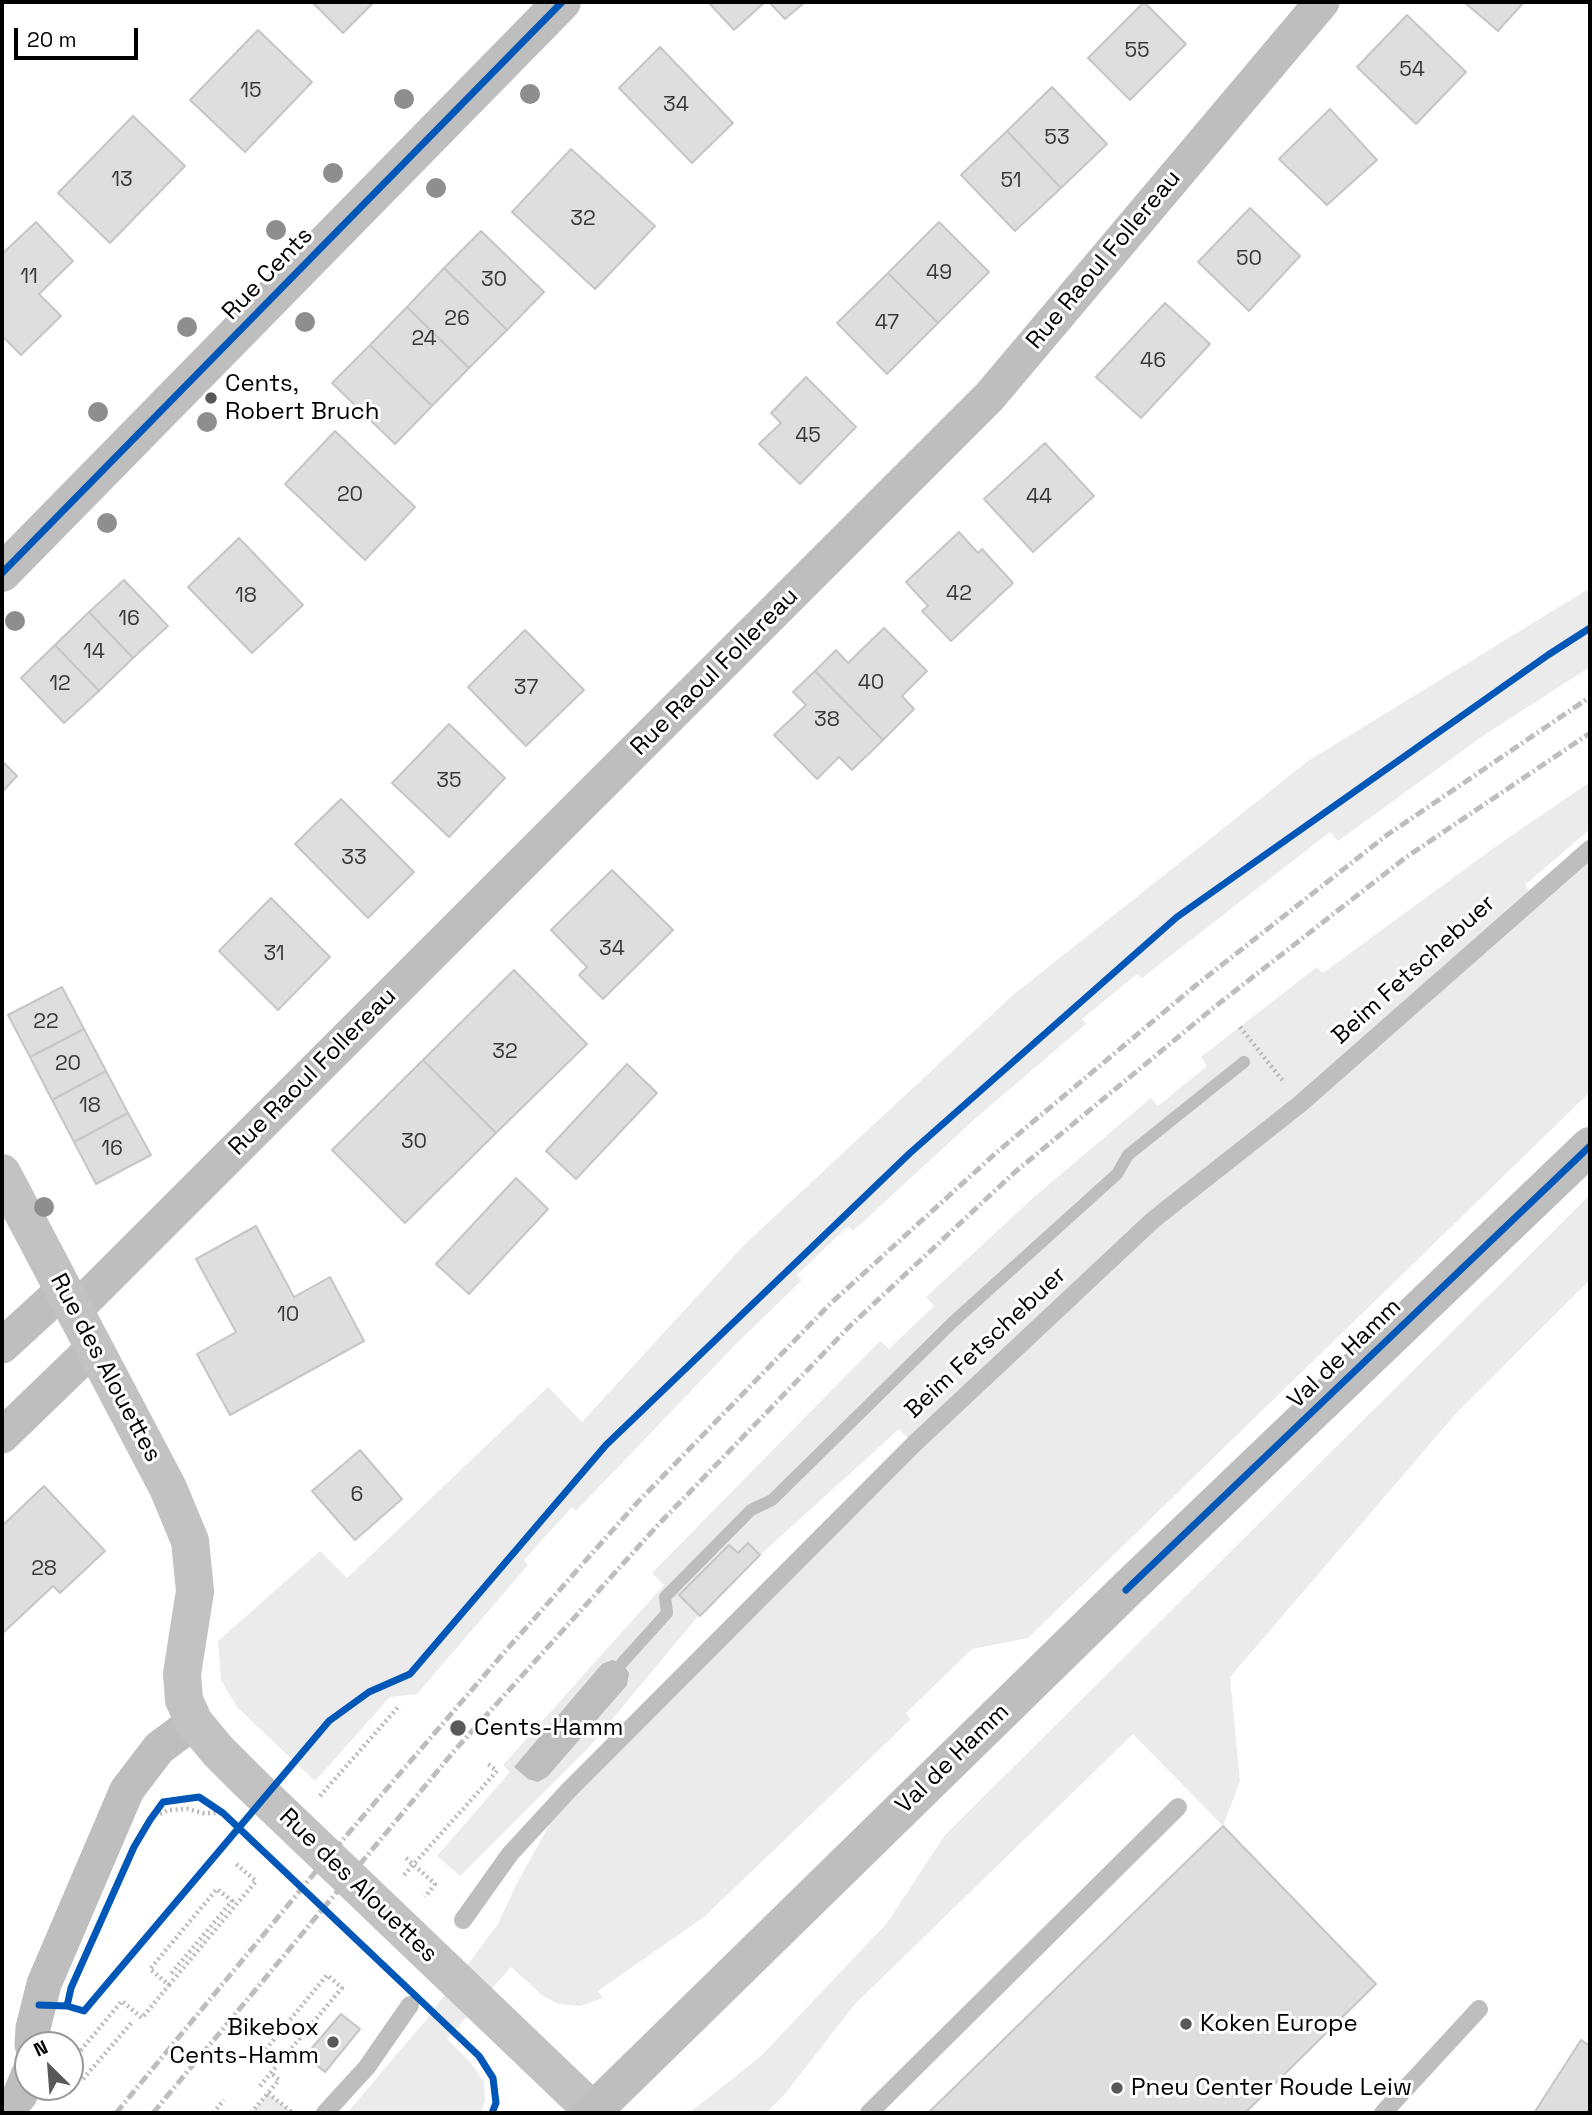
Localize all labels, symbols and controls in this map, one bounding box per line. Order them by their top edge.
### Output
scale bar [18,14,142,58]
text: 20 m [27,26,77,53]
house number: 55 [1124,38,1150,64]
house number: 54 [1399,57,1425,83]
house number: 15 [240,78,262,104]
house number: 34 [663,92,689,118]
house number: 53 [1044,125,1070,151]
street label: Rue Raoul Follereau [1021,165,1187,355]
house number: 13 [111,167,133,193]
house number: 51 [1000,168,1022,194]
house number: 32 [570,206,596,232]
street label: Rue Cents [217,222,319,326]
house number: 50 [1236,246,1262,272]
house number: 49 [926,260,952,286]
house number: 11 [20,264,38,290]
house number: 30 [481,267,507,293]
house number: 26 [444,306,470,332]
house number: 47 [875,310,899,336]
house number: 24 [411,326,437,352]
house number: 46 [1140,348,1166,374]
place label: Cents, Robert Bruch [225,370,380,426]
marker: Cents, Robert Bruch [203,390,219,406]
house number: 45 [795,423,821,449]
house number: 20 [337,482,363,508]
house number: 44 [1026,484,1052,510]
house number: 42 [946,581,972,607]
street label: Rue Raoul Follereau [625,582,805,762]
house number: 18 [235,583,257,609]
house number: 16 [118,606,140,632]
house number: 14 [83,639,105,665]
house number: 40 [858,670,884,696]
house number: 12 [49,671,71,697]
house number: 37 [514,675,538,701]
house number: 38 [814,707,840,733]
house number: 35 [436,768,462,794]
house number: 33 [341,845,367,871]
street label: Beim Fetschebuer [1326,889,1502,1051]
house number: 34 [599,936,625,962]
house number: 31 [263,941,285,967]
street label: Rue Raoul Follereau [223,982,403,1162]
house number: 22 [33,1009,59,1035]
house number: 32 [492,1039,518,1065]
house number: 20 [55,1051,81,1077]
house number: 18 [79,1093,101,1119]
house number: 30 [401,1129,427,1155]
house number: 16 [101,1136,123,1162]
street label: Beim Fetschebuer [900,1261,1072,1425]
street label: Rue des Alouettes [43,1269,167,1467]
street label: Val de Hamm [1282,1293,1408,1415]
house number: 10 [277,1302,299,1328]
house number: 6 [351,1482,363,1508]
house number: 28 [31,1556,57,1582]
street label: Val de Hamm [890,1698,1016,1820]
place label: Cents-Hamm [474,1714,623,1742]
marker: Cents-Hamm [448,1718,468,1738]
street label: Rue des Alouettes [273,1803,443,1969]
place label: Koken Europe [1200,2010,1358,2038]
place label: Bikebox Cents-Hamm [170,2014,319,2070]
marker: Koken Europe [1178,2016,1194,2032]
north arrow [14,2031,84,2101]
text: N [30,2034,52,2062]
marker: Bikebox Cents-Hamm [325,2034,341,2050]
place label: Pneu Center Roude Leiw [1131,2074,1412,2102]
marker: Pneu Center Roude Leiw [1109,2080,1125,2096]

